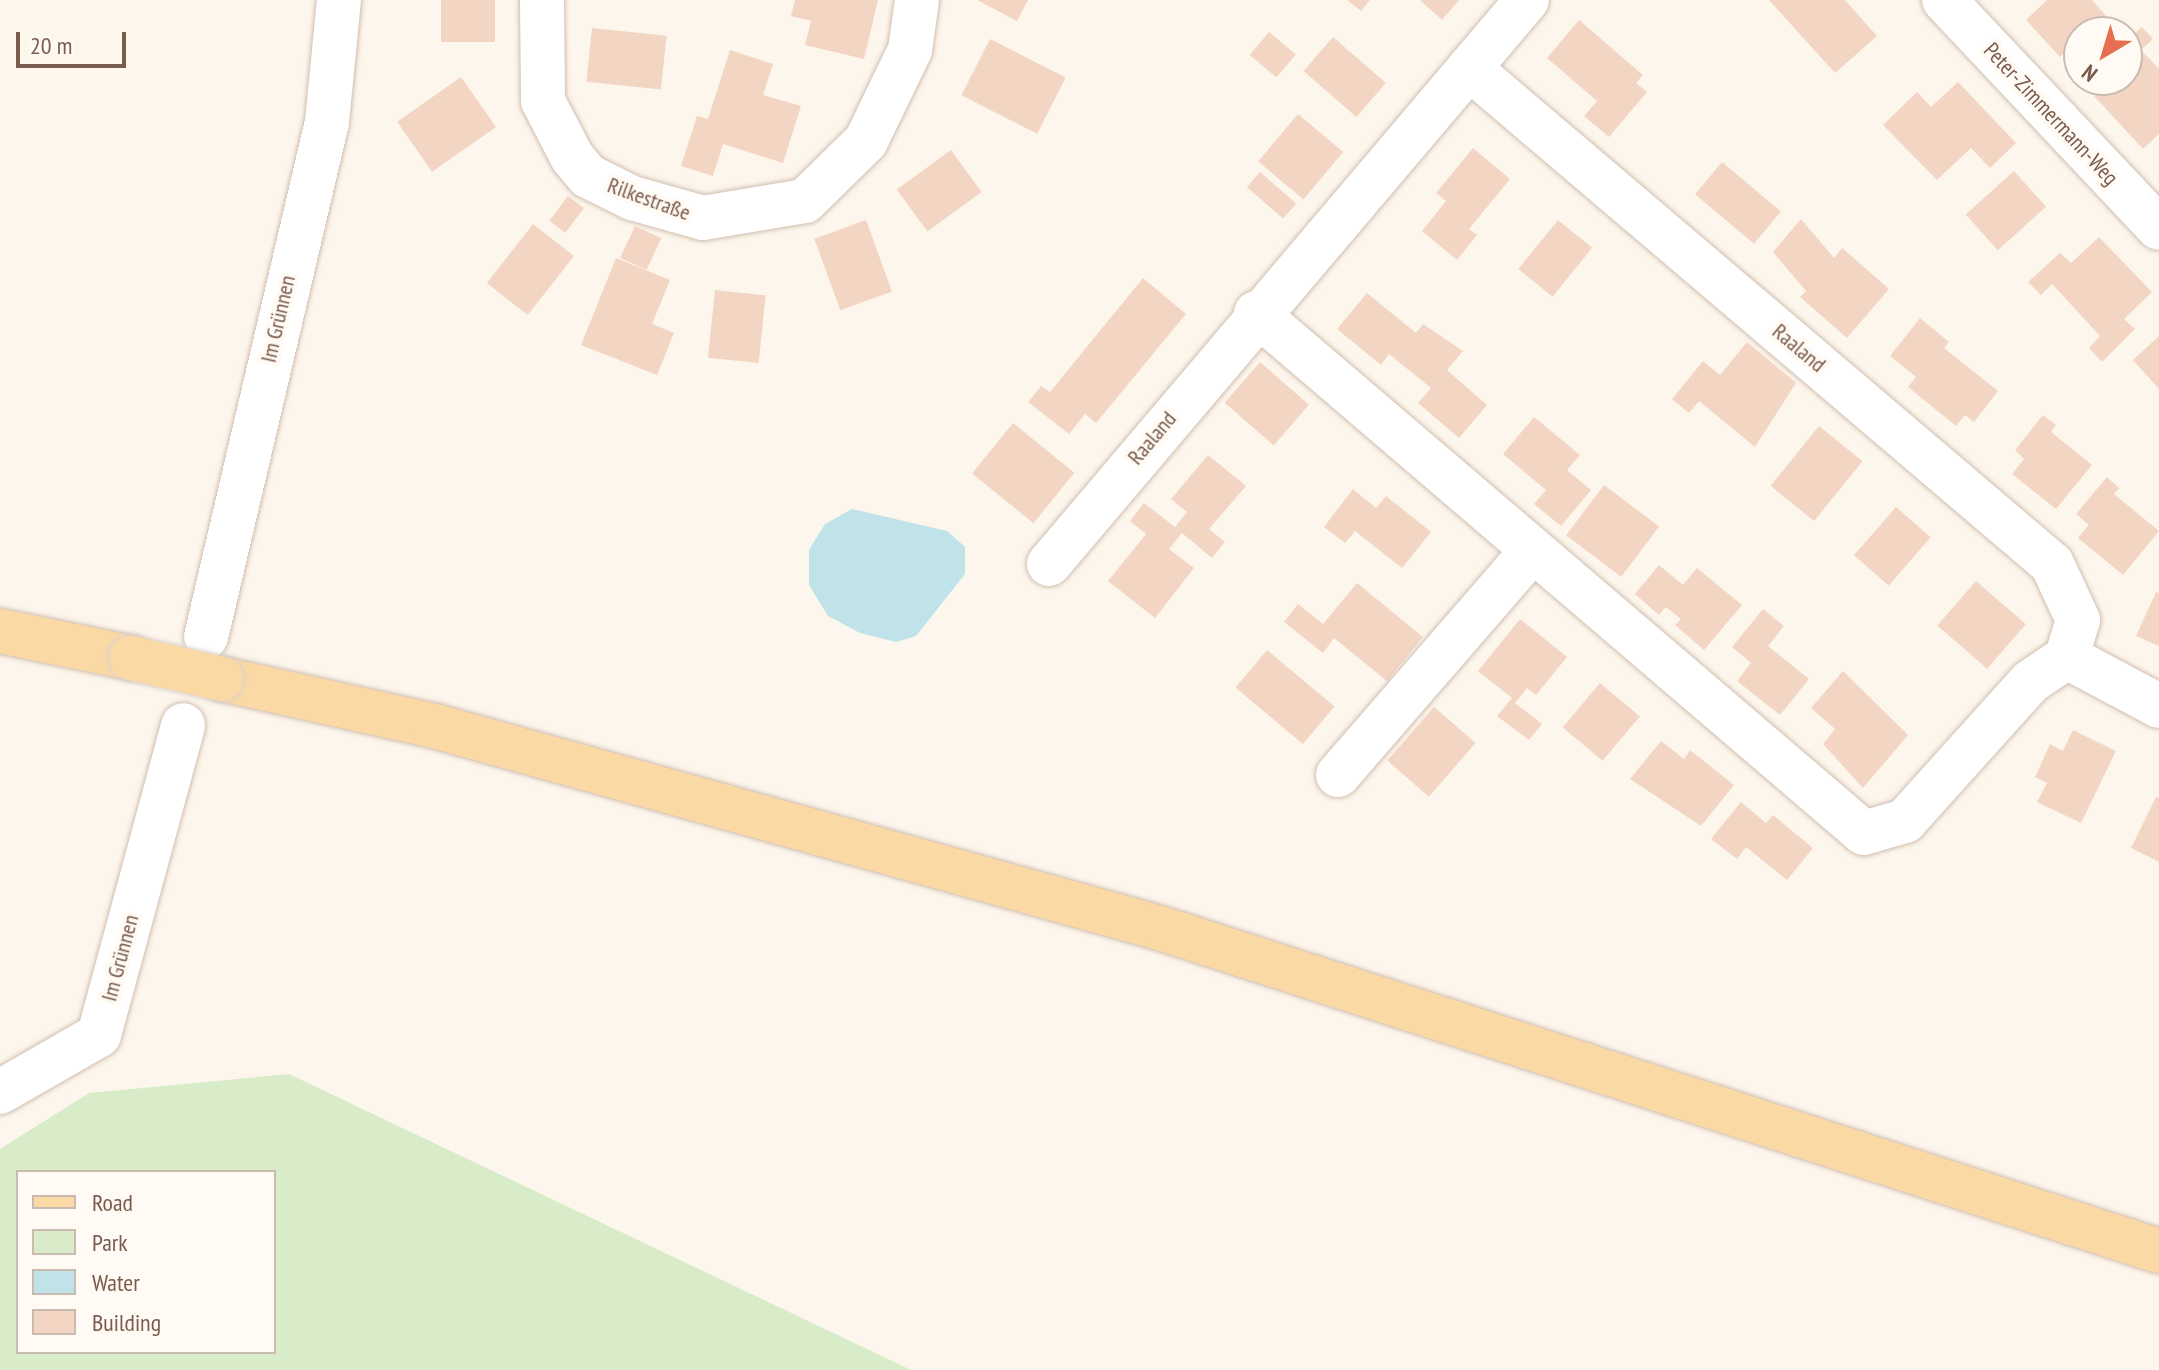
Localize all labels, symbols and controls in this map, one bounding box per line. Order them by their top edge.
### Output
scale bar [20,16,130,66]
north arrow [2063,16,2143,96]
text: 20 m [30,30,72,61]
street label: Peter-Zimmermann-Weg [1978,37,2124,191]
text: N [2076,59,2103,88]
street label: Rilkestraße [604,172,694,226]
street label: Im Grünnen [255,273,301,365]
street label: Raaland [1767,318,1831,378]
street label: Raaland [1122,406,1182,470]
street label: Im Grünnen [96,912,144,1004]
legend [16,1170,276,1354]
text: Road [92,1187,133,1218]
text: Park [92,1227,128,1258]
text: Water [92,1267,140,1298]
text: Building [92,1307,161,1338]

